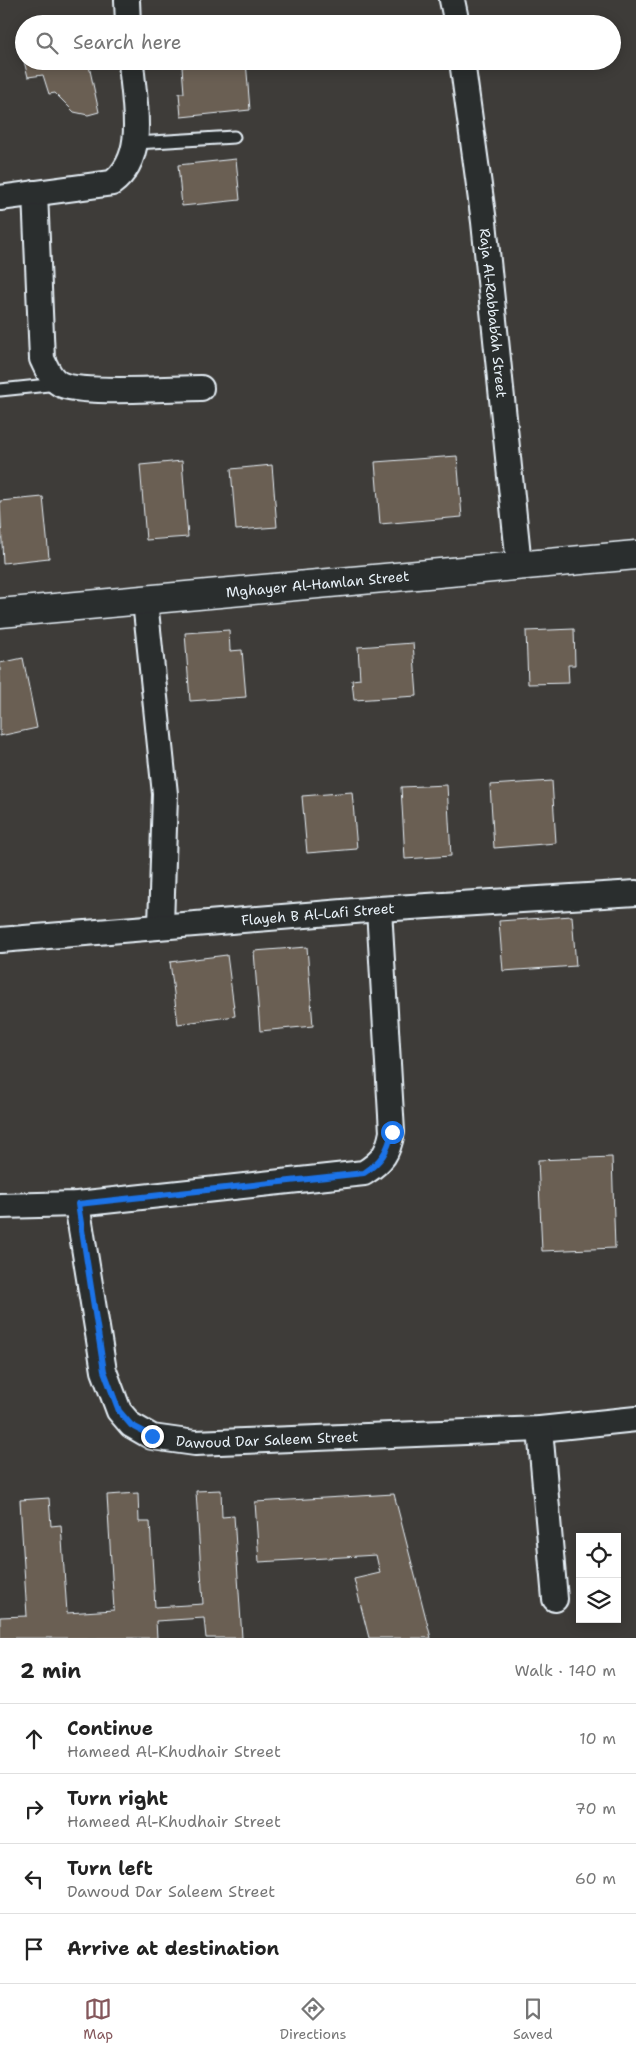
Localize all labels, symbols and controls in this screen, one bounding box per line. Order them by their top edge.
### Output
search box [15,15,621,70]
icon: search [33,29,61,57]
text: Search here [73,30,182,55]
street label: Raja Al-Rabbab‘ah Street [476,227,511,399]
street label: Mghayer Al-Hamlan Street [225,567,410,601]
street label: Flayeh B Al-Lafi Street [241,899,395,929]
route start [381,1121,404,1144]
route end [141,1425,164,1448]
street label: Dawoud Dar Saleem Street [175,1427,359,1452]
map controls [576,1533,621,1623]
button: locate [576,1533,621,1578]
button: layers [576,1578,621,1623]
text: 2 min [20,1657,81,1685]
text: Walk · 140 m [514,1660,616,1681]
text: Continue [67,1716,153,1741]
icon: ahead [20,1725,48,1753]
text: 10 m [579,1728,616,1749]
text: Hameed Al-Khudhair Street [67,1741,281,1762]
text: Turn right [67,1786,168,1811]
icon: right [20,1795,48,1823]
text: 70 m [575,1798,616,1819]
text: Hameed Al-Khudhair Street [67,1811,281,1832]
text: Turn left [67,1856,153,1881]
icon: left [20,1865,48,1893]
text: 60 m [575,1868,616,1889]
text: Dawoud Dar Saleem Street [67,1881,275,1902]
icon: arrive [20,1935,48,1963]
text: Arrive at destination [67,1936,279,1961]
tab: Map [83,1995,113,2043]
tab: Directions [280,1995,347,2043]
tab: Saved [513,1995,553,2043]

